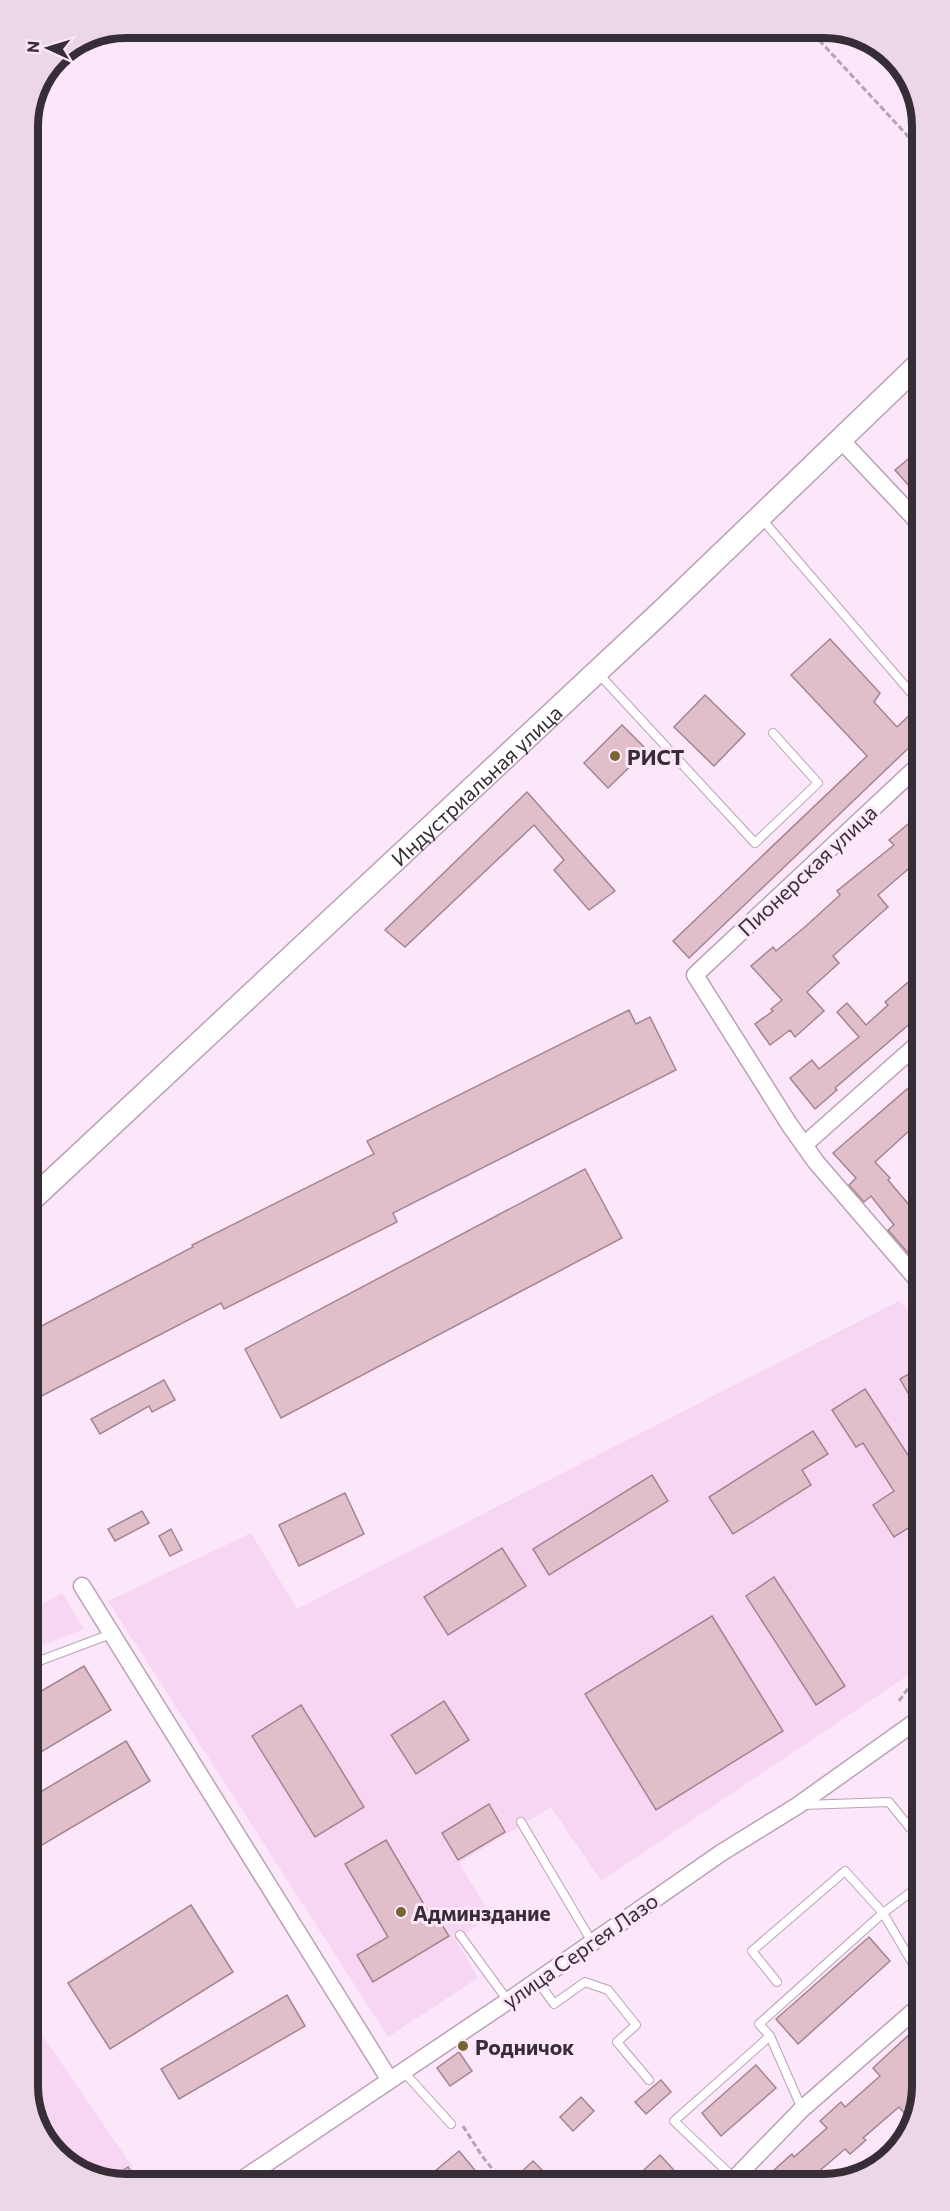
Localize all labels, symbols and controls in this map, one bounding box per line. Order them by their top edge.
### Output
north arrow [18,18,78,78]
text: N [23,40,42,54]
street label: Индустриальная улица [385,699,566,870]
place label: РИСТ [627,744,685,769]
marker: РИСТ [608,749,622,763]
street label: Пионерская улица [732,799,882,941]
street label: улица Сергея Лазо [498,1887,662,2013]
place label: Админздание [413,1900,551,1925]
marker: Админздание [394,1905,408,1919]
place label: Родничок [475,2034,574,2059]
marker: Родничок [456,2039,470,2053]

